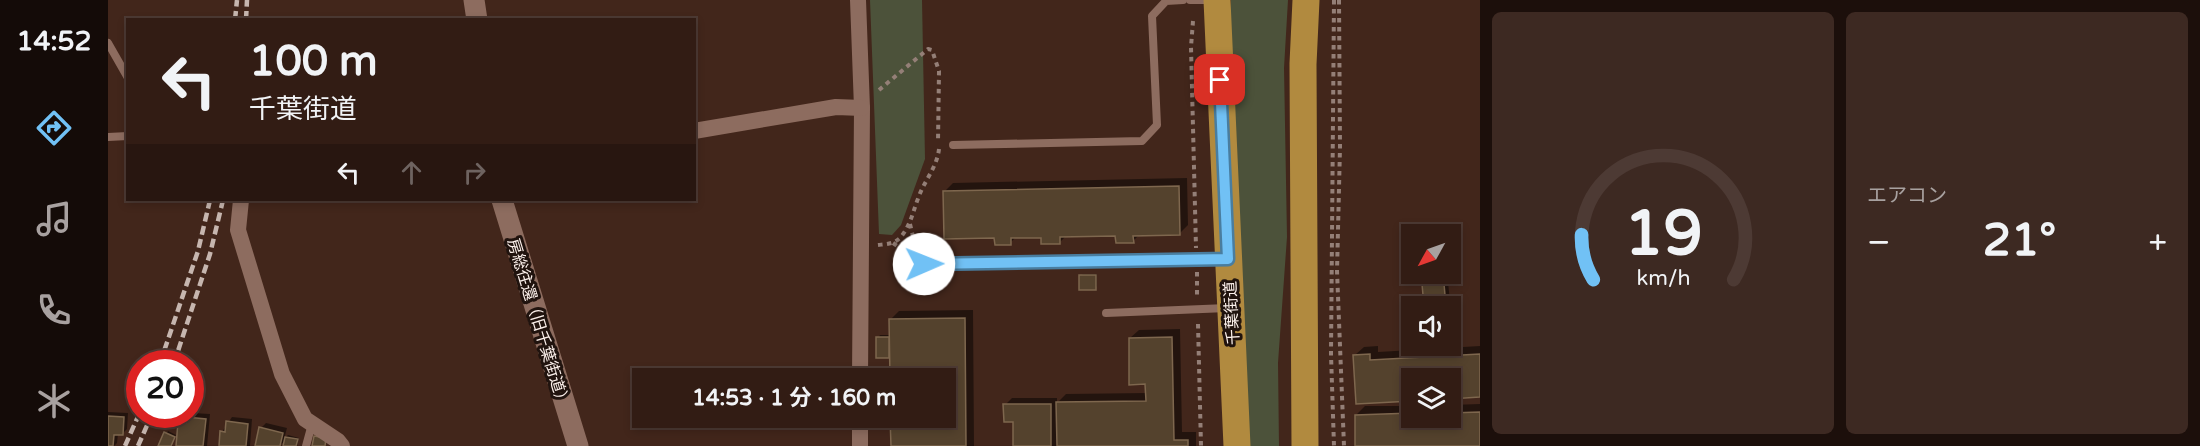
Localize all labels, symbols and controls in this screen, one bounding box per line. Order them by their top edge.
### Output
text: 14:52 [17,25,91,58]
text: 100 m [249,36,378,87]
icon: left [150,42,228,120]
pin [1194,54,1245,105]
icon: arrive [1203,63,1236,96]
text: 千葉街道 [249,93,357,126]
icon: directions [33,107,75,149]
icon: left [332,156,365,189]
icon: ahead [395,156,428,189]
icon: right [458,156,491,189]
text: エアコン [1867,184,1947,208]
text: 19 [1624,197,1702,272]
icon: music [33,198,75,240]
text: 21° [1983,214,2056,268]
text: − [1867,223,1891,262]
text: + [2148,223,2167,262]
north arrow [1401,224,1461,284]
map controls [1401,224,1461,428]
position arrow [892,232,956,296]
street label: 房総往還（旧千葉街道） [503,236,573,410]
text: km/h [1636,265,1690,291]
street label: 千葉街道 [1220,280,1244,345]
icon: phone [33,289,75,331]
button: sound [1401,296,1461,356]
speed limit sign: 20 [126,350,204,428]
button: layers [1401,368,1461,428]
icon: climate [33,380,75,422]
text: 14:53 · 1 分 · 160 m [692,385,896,411]

